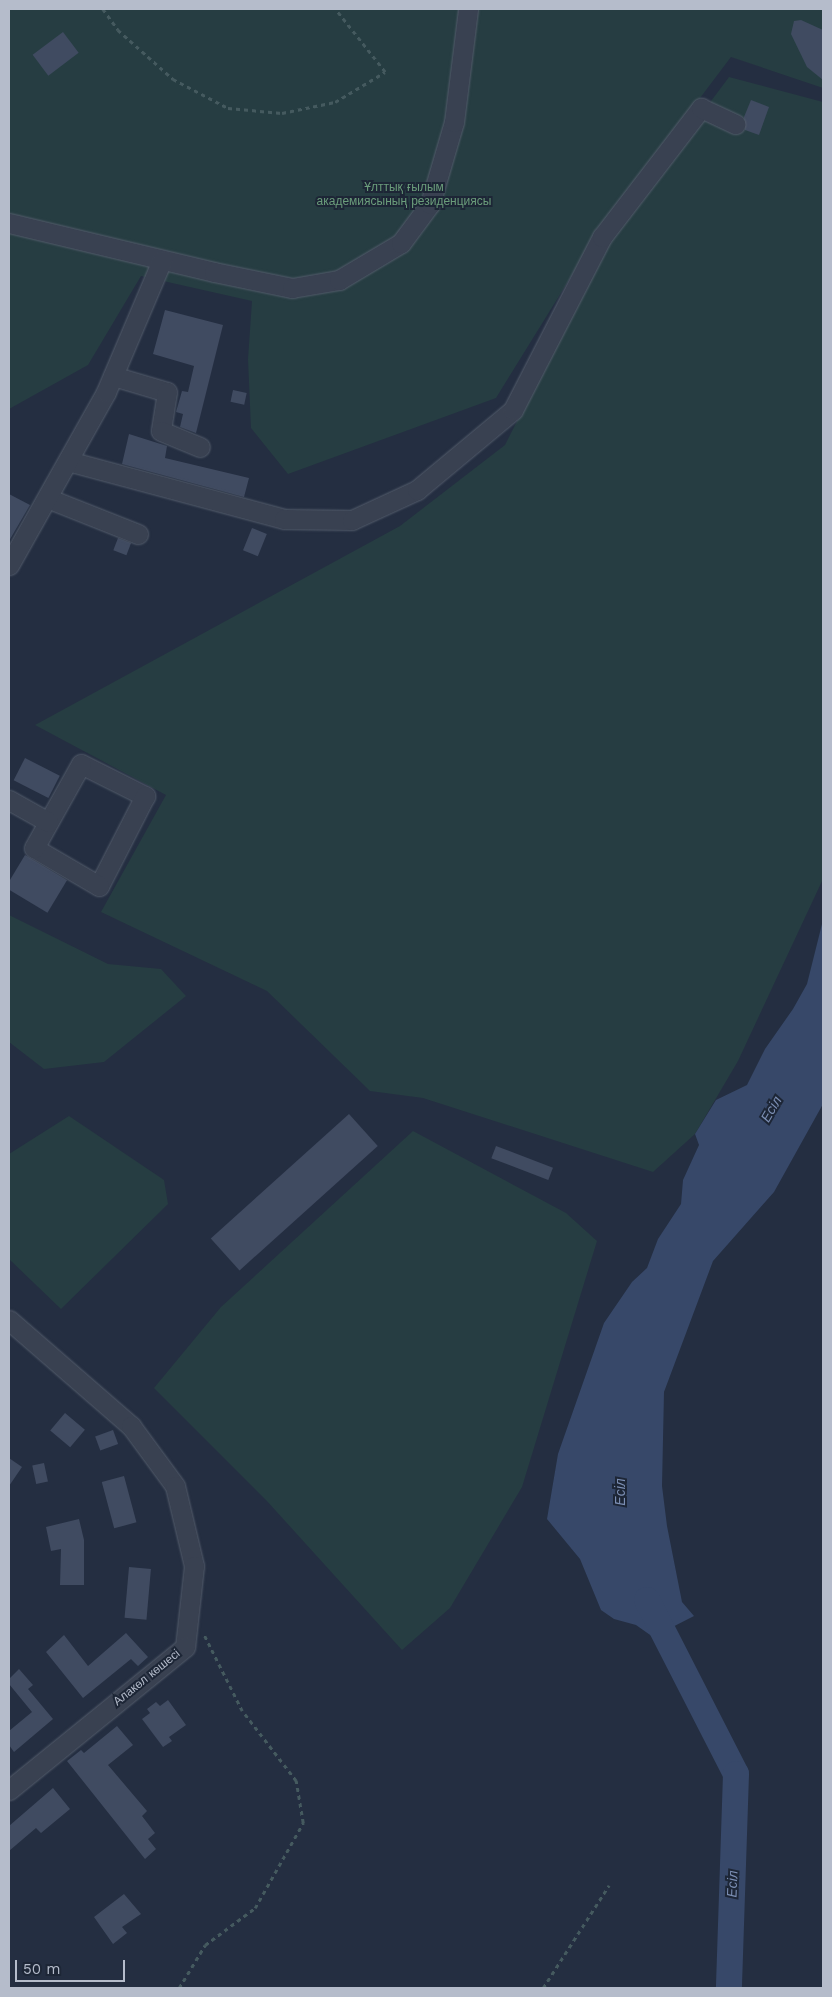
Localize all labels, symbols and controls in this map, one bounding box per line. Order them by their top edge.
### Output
park label: Ұлттық ғылым академиясының резиденциясы [317,181,491,209]
water label: Есіл [757,1093,785,1125]
water label: Есіл [612,1478,628,1506]
street label: Алакөл көшесі [111,1647,183,1709]
water label: Есіл [723,1870,741,1898]
scale bar [18,1950,128,1982]
text: 50 m [23,1960,60,1978]

